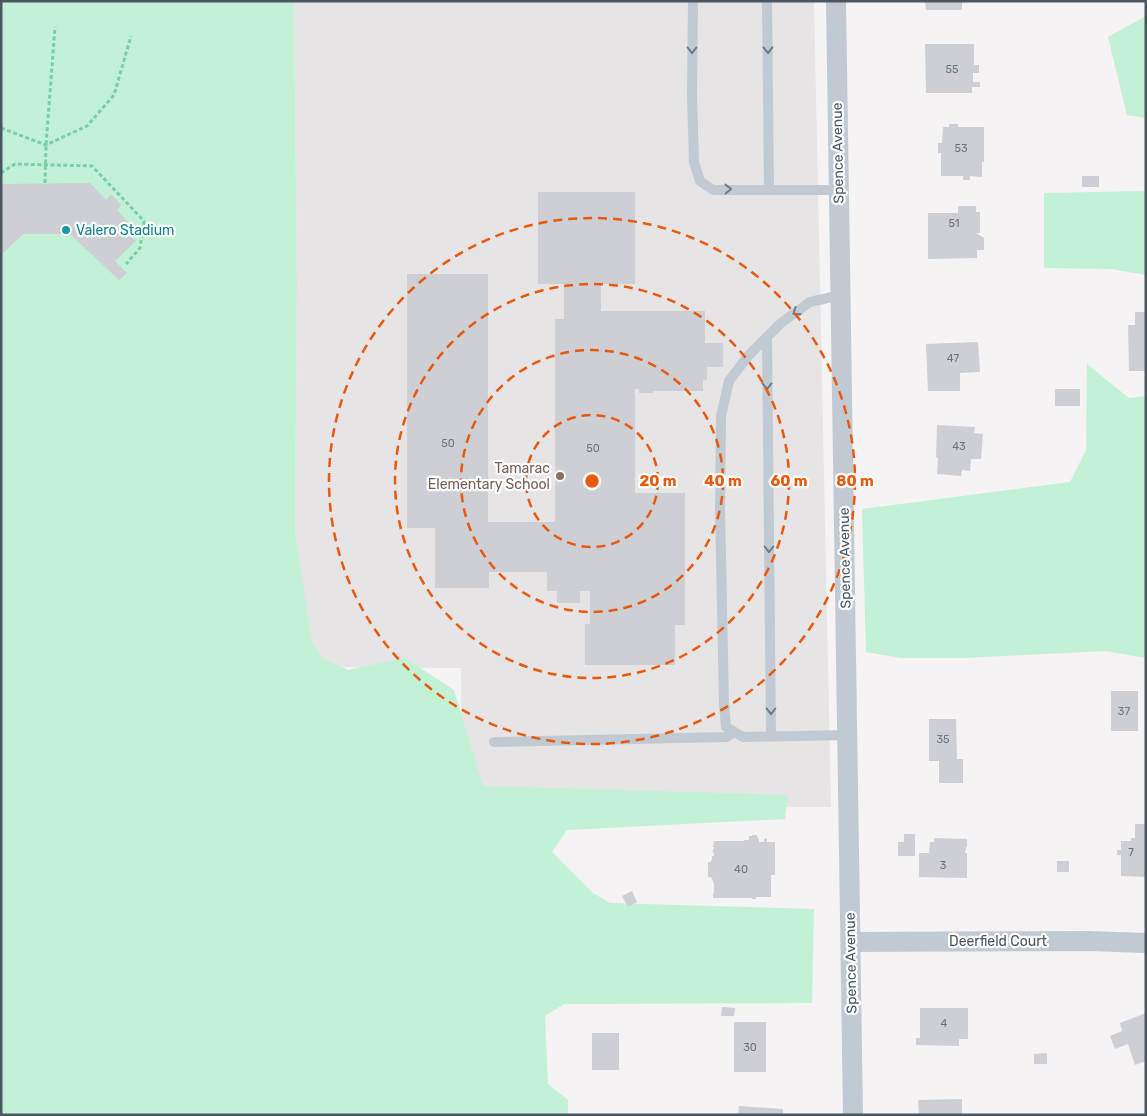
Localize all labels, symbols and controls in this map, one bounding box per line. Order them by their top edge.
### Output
one-way arrow [687,46,697,54]
one-way arrow [763,46,773,54]
house number: 55 [945,63,959,76]
street label: Spence Avenue [829,102,847,204]
house number: 53 [954,142,968,155]
one-way arrow [724,184,732,195]
house number: 51 [948,217,960,230]
place label: Valero Stadium [76,222,175,239]
marker: Valero Stadium [60,224,72,236]
one-way arrow [792,306,802,315]
house number: 47 [947,352,959,365]
one-way arrow [762,382,772,390]
house number: 50 [441,437,455,450]
house number: 43 [952,440,966,453]
house number: 50 [586,442,600,455]
place label: Tamarac Elementary School [428,460,550,493]
marker: Tamarac Elementary School [554,470,566,482]
centre of rings [583,472,601,490]
text: 20 m [640,472,676,490]
text: 40 m [704,472,742,490]
text: 60 m [771,472,807,490]
text: 80 m [836,472,874,490]
street label: Spence Avenue [836,507,854,609]
one-way arrow [764,545,775,553]
house number: 37 [1118,705,1130,718]
one-way arrow [766,708,776,715]
house number: 35 [936,733,950,746]
house number: 7 [1128,846,1134,859]
house number: 3 [940,859,947,872]
house number: 40 [734,863,748,876]
street label: Spence Avenue [842,912,860,1014]
street label: Deerfield Court [949,933,1047,950]
house number: 4 [941,1017,948,1030]
house number: 30 [743,1041,757,1054]

